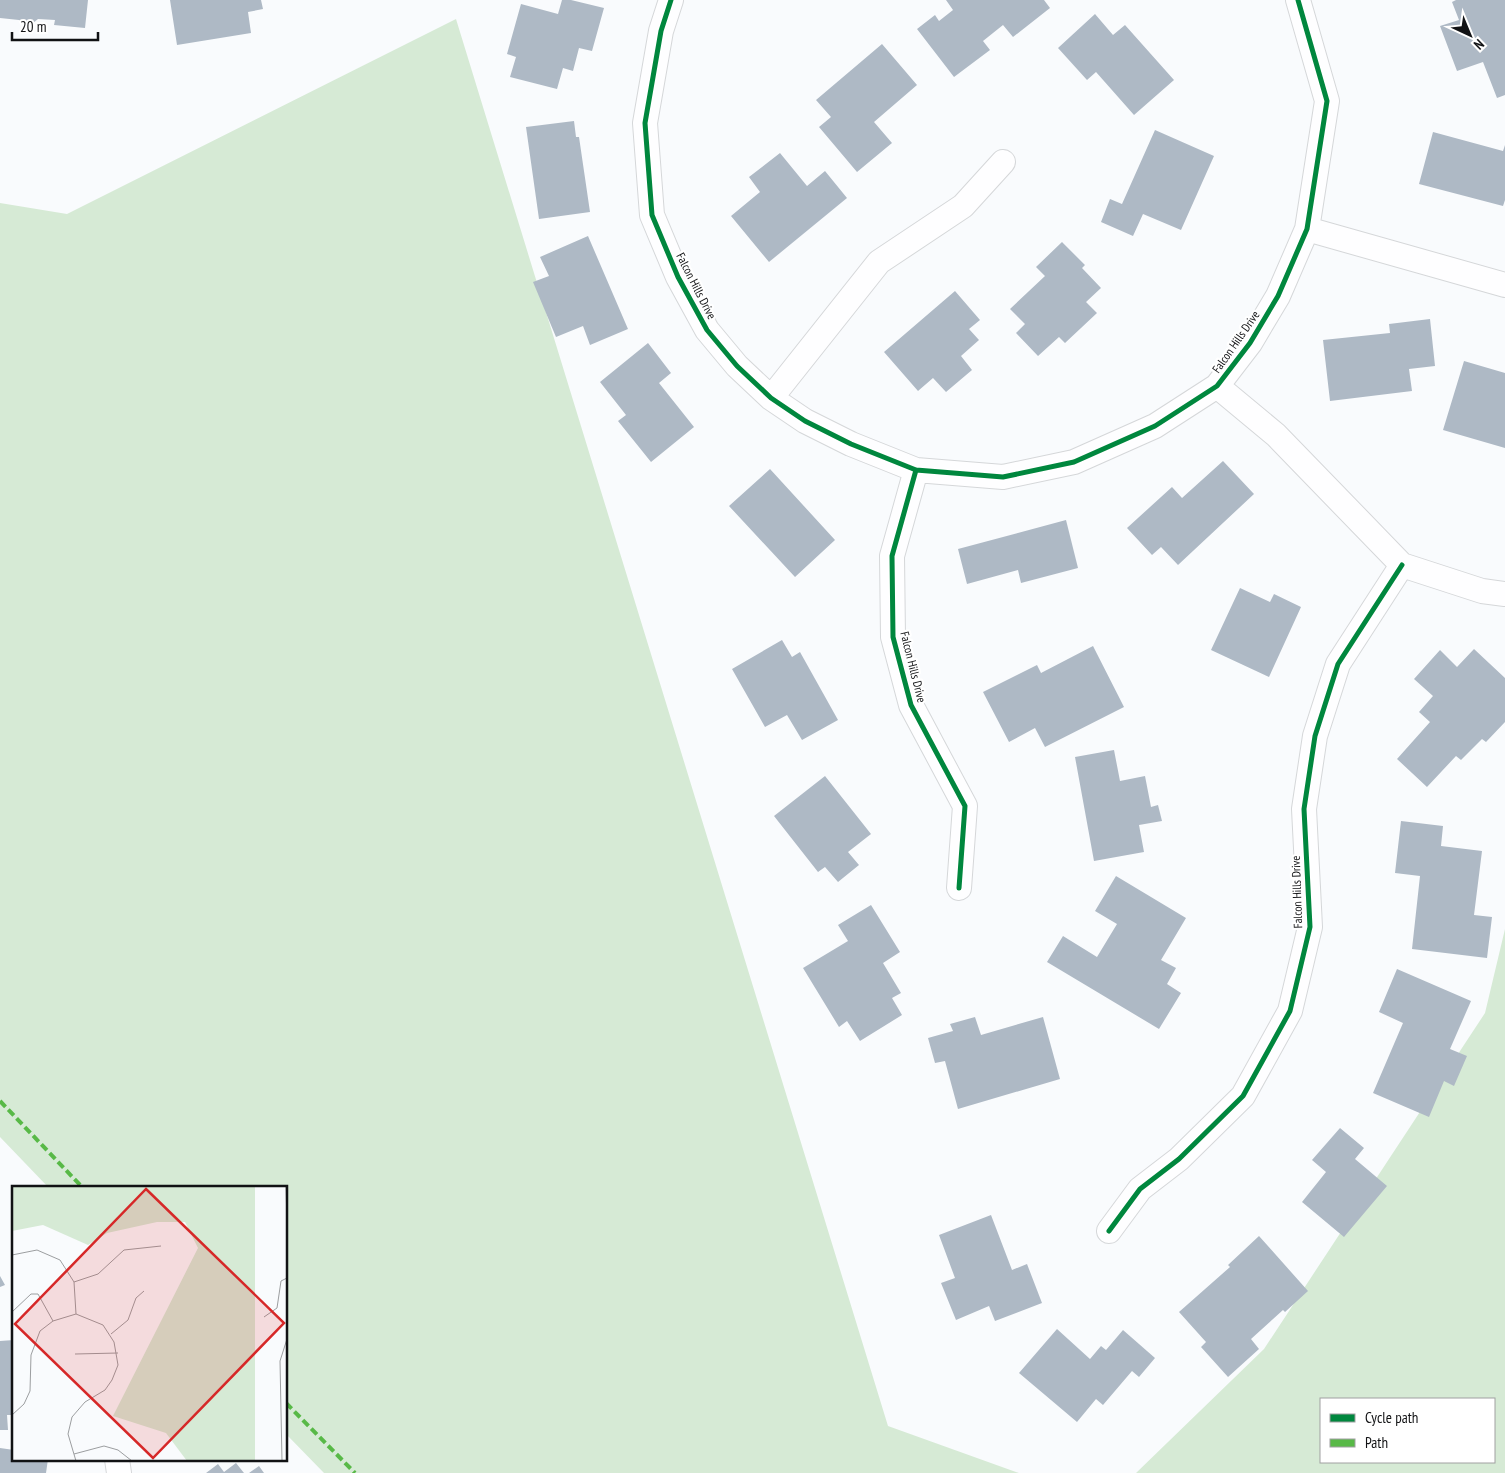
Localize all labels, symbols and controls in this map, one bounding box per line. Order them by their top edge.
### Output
scale bar [12,10,99,42]
north arrow [1445,10,1495,60]
text: 20 m [20,17,46,36]
text: N [1470,35,1488,53]
street label: Falcon Hills Drive [673,250,720,322]
street label: Falcon Hills Drive [1209,308,1263,376]
street label: Falcon Hills Drive [897,630,930,704]
street label: Falcon Hills Drive [1288,855,1305,929]
inset map [12,1186,288,1460]
legend [1320,1398,1495,1463]
text: Cycle path [1365,1408,1418,1427]
text: Path [1365,1433,1388,1452]

